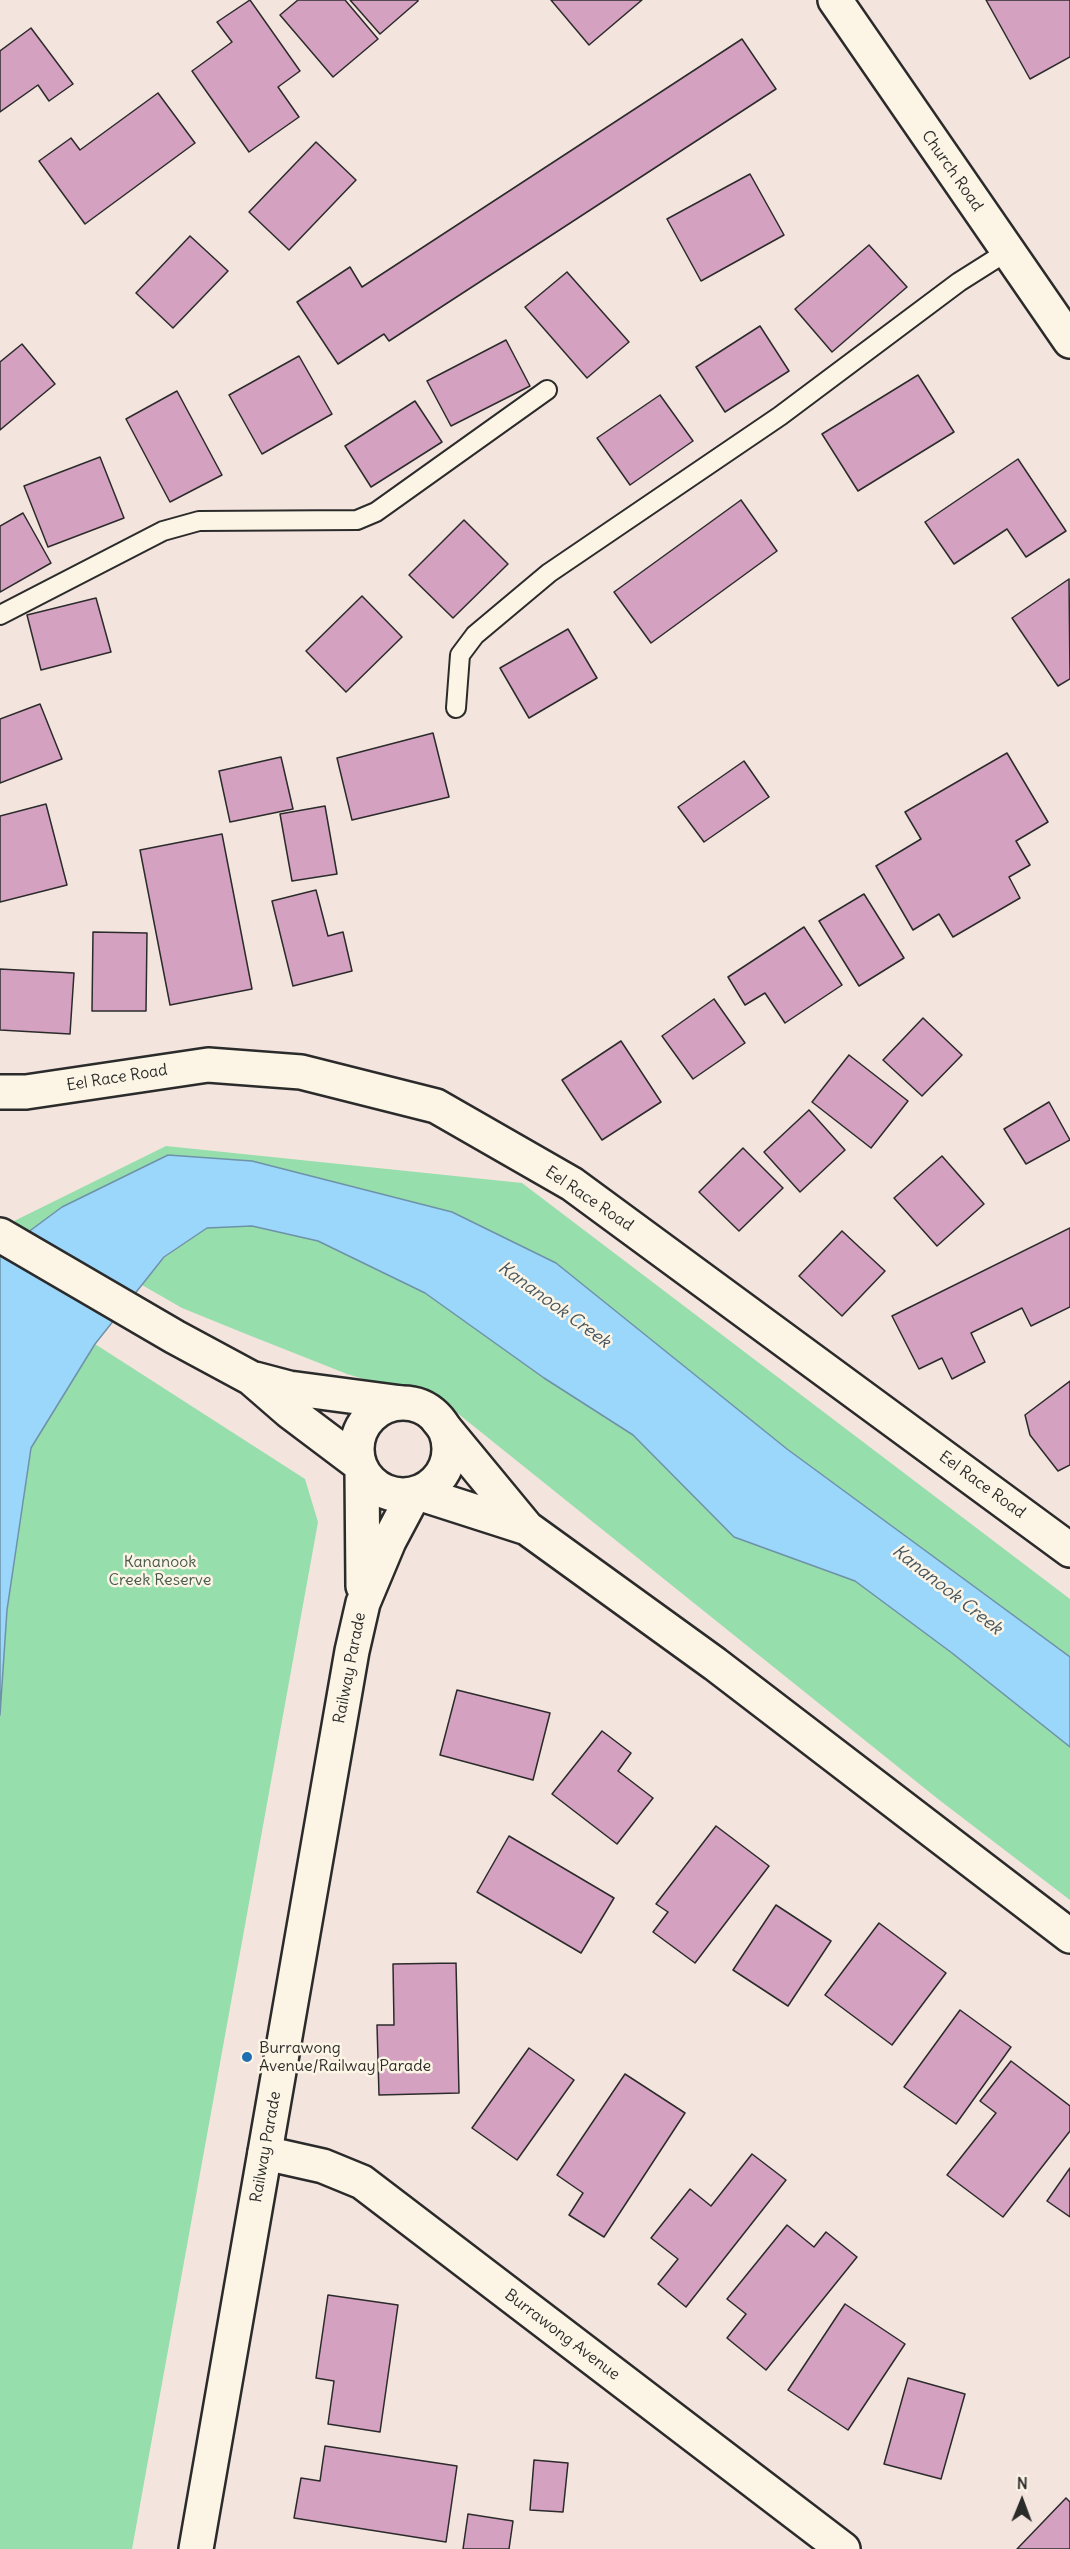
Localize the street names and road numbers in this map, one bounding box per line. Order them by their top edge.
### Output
street label: Church Road [917,127,987,215]
street label: Eel Race Road [65,1061,169,1095]
street label: Eel Race Road [541,1163,637,1235]
street label: Eel Race Road [935,1447,1029,1523]
street label: Railway Parade [330,1611,370,1725]
street label: Railway Parade [247,2090,285,2204]
street label: Burrawong Avenue [501,2285,623,2385]

